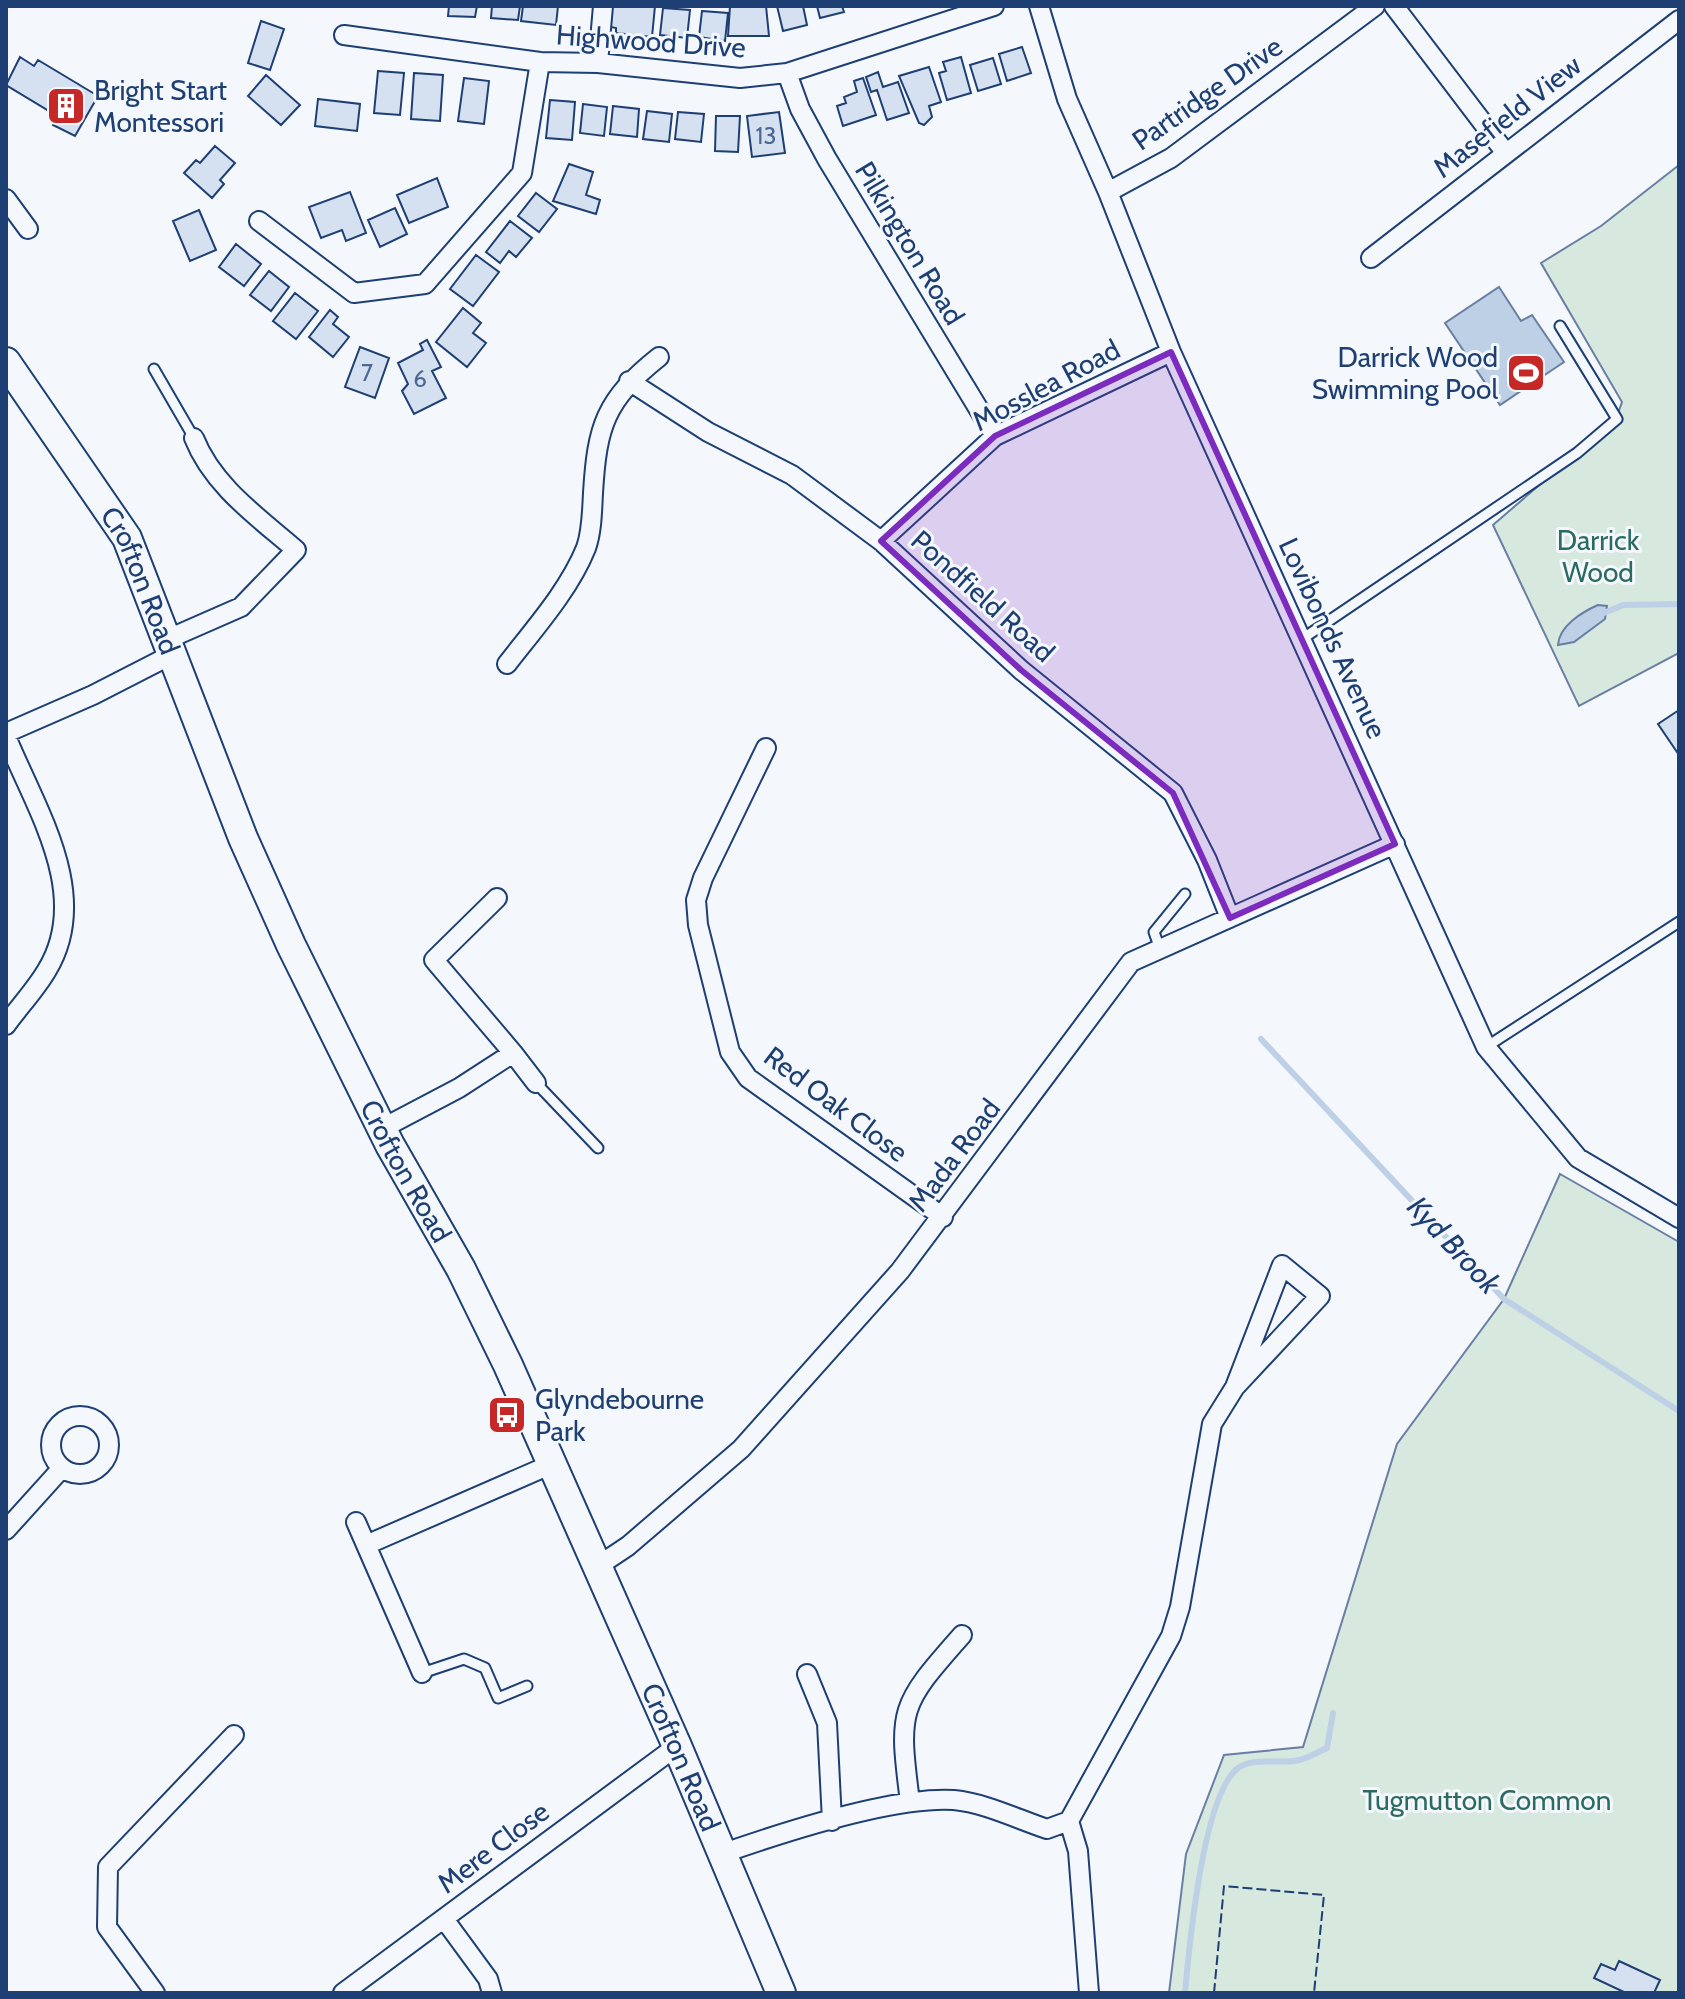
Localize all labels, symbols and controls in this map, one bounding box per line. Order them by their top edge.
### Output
street label: Highwood Drive [555,17,747,65]
street label: Partridge Drive [1126,29,1288,157]
street label: Masefield View [1426,48,1588,184]
place label: Bright Start Montessori [94,73,227,139]
building icon: Bright Start Montessori [45,85,87,127]
house number: 13 [756,121,776,150]
street label: Pilkington Road [848,155,972,331]
street label: Mosslea Road [966,332,1126,438]
place label: Darrick Wood Swimming Pool [1312,340,1498,406]
sports icon: Darrick Wood Swimming Pool [1505,352,1547,394]
house number: 7 [361,358,373,387]
house number: 6 [413,364,427,393]
street label: Crofton Road [94,500,187,659]
street label: Pondfield Road [904,523,1062,669]
park label: Darrick Wood [1557,523,1640,589]
street label: Lovibonds Avenue [1272,532,1394,744]
street label: Red Oak Close [757,1039,915,1169]
street label: Mada Road [901,1092,1007,1218]
street label: Crofton Road [353,1094,459,1248]
water label: Kyd Brook [1400,1189,1509,1302]
place label: Glyndebourne Park [535,1382,704,1448]
bus stop icon: Glyndebourne Park [486,1394,528,1436]
street label: Crofton Road [634,1678,728,1836]
park label: Tugmutton Common [1363,1783,1611,1817]
street label: Mere Close [430,1794,556,1900]

